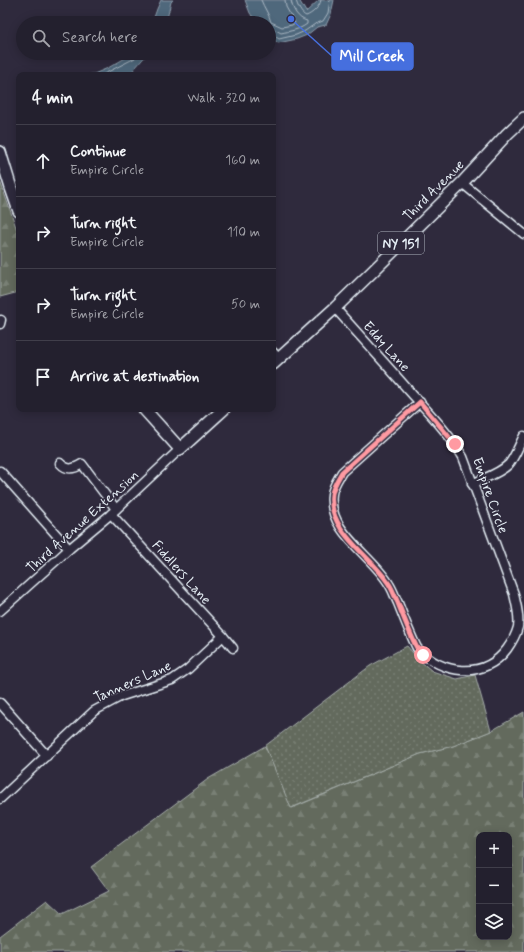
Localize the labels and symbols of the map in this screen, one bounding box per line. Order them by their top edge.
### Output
callout: Mill Creek [332,43,413,70]
text: Mill Creek [340,47,405,67]
street label: Third Avenue [399,156,468,225]
road number: NY 151 [378,232,424,254]
street label: Eddy Lane [359,318,414,376]
route end [446,435,464,453]
street label: Empire Circle [468,455,512,536]
street label: Third Avenue Extension [23,466,143,577]
street label: Fiddlers Lane [148,537,215,608]
route start [414,646,432,664]
street label: Tanners Lane [91,657,174,707]

